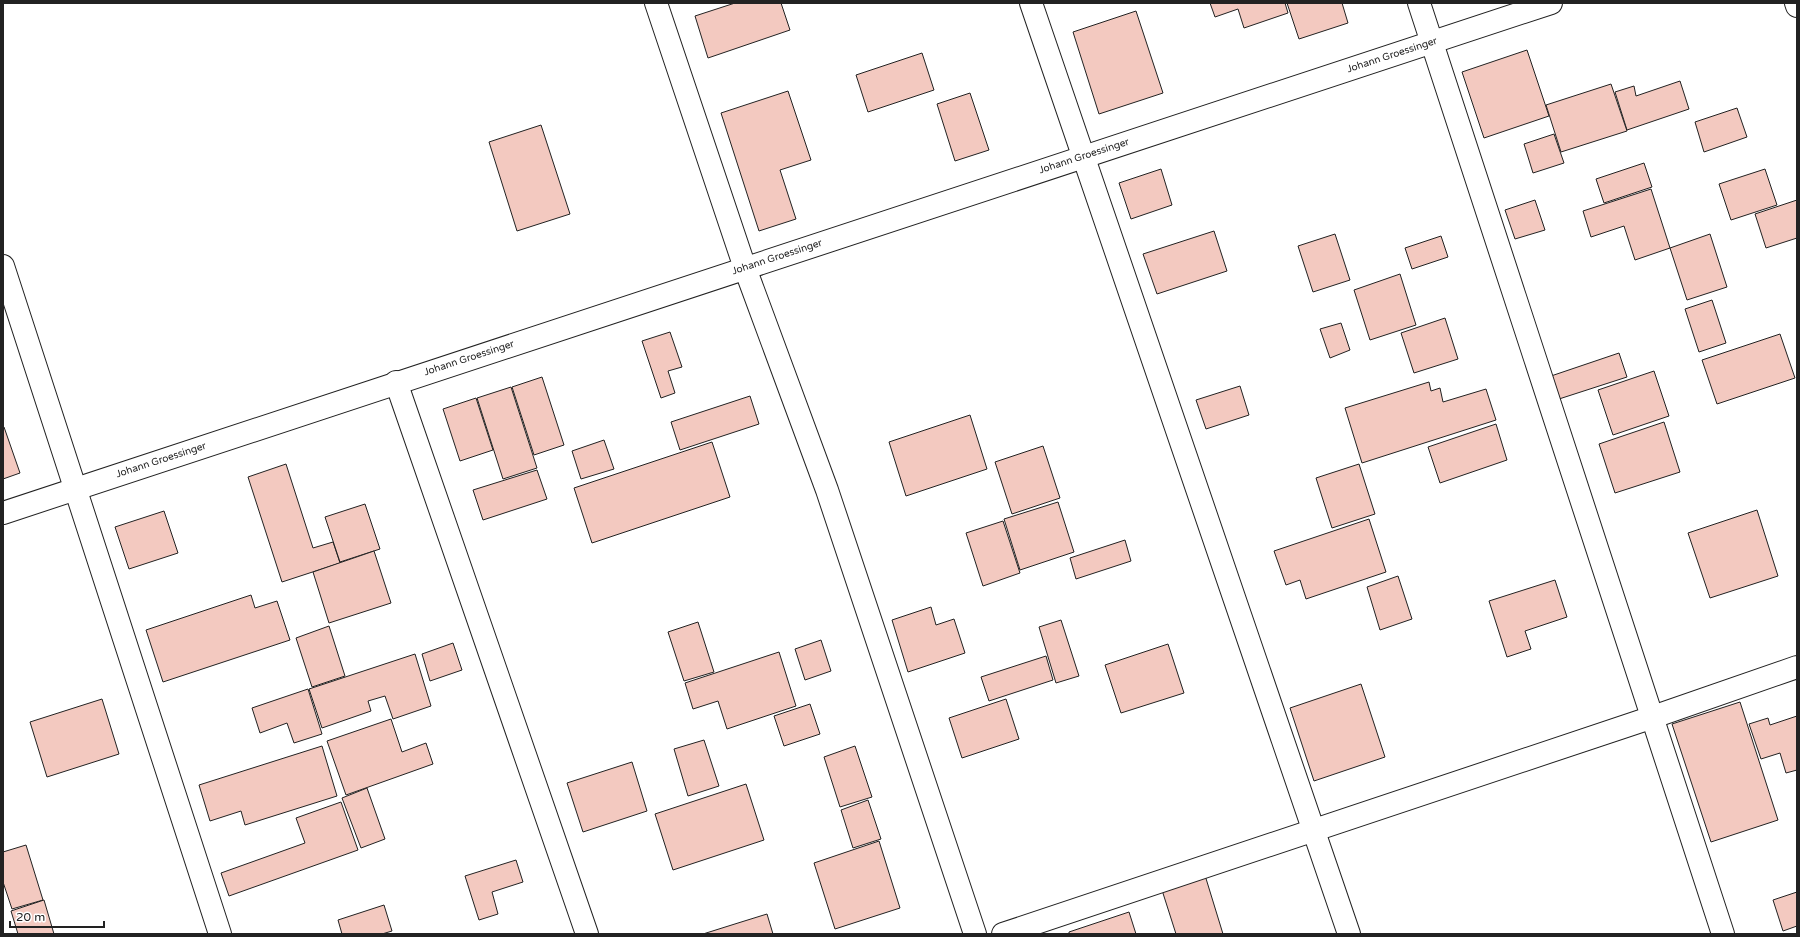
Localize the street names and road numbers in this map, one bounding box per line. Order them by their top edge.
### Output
street label: Johann Groessinger [1345,35,1439,75]
street label: Johann Groessinger [1037,136,1131,176]
street label: Johann Groessinger [730,237,824,277]
street label: Johann Groessinger [422,338,516,378]
street label: Johann Groessinger [114,440,208,480]

